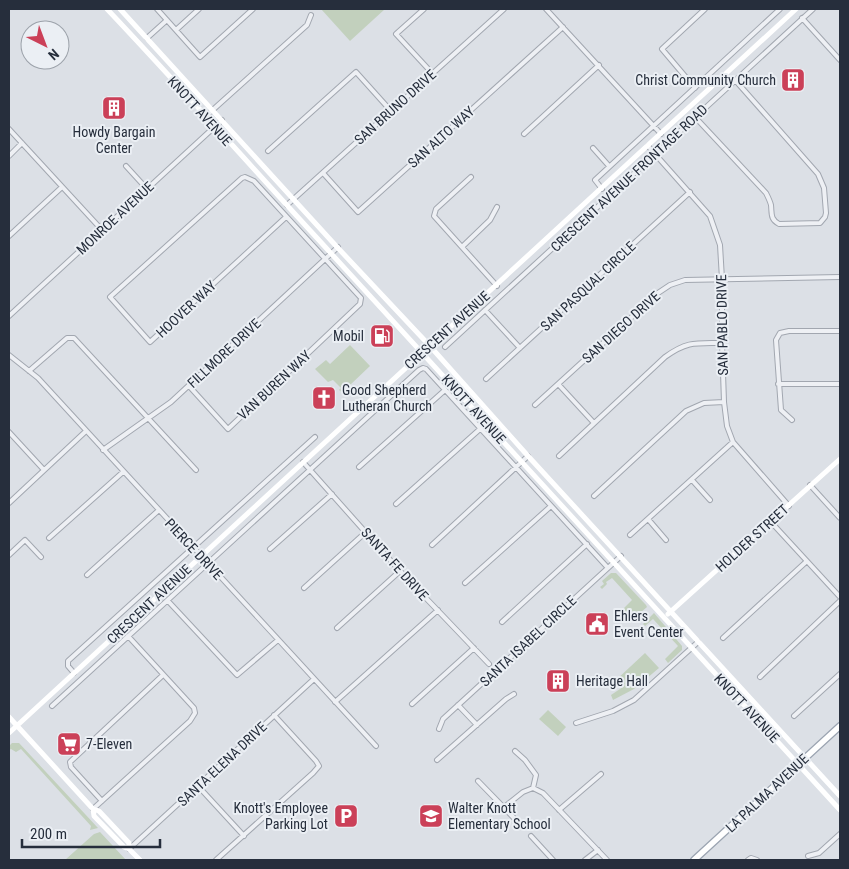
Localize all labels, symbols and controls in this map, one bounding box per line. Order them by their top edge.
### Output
north arrow [20,20,70,70]
text: N [45,46,62,63]
street label: SAN BRUNO DRIVE [351,66,439,148]
building icon: Christ Community Church [780,67,806,93]
place label: Christ Community Church [635,72,776,88]
street label: KNOTT AVENUE [165,73,235,149]
building icon: Howdy Bargain Center [101,95,127,121]
street label: CRESCENT AVENUE FRONTAGE ROAD [547,101,711,255]
street label: SAN ALTO WAY [404,103,478,171]
place label: Howdy Bargain Center [73,124,155,156]
street label: MONROE AVENUE [73,178,157,258]
street label: SAN PASQUAL CIRCLE [537,238,639,334]
street label: SAN PABLO DRIVE [713,274,731,376]
street label: HOOVER WAY [153,277,220,341]
street label: CRESCENT AVENUE [401,288,493,372]
street label: SAN DIEGO DRIVE [579,288,663,366]
street label: FILLMORE DRIVE [184,315,264,391]
fuel station icon: Mobil [369,323,395,349]
place label: Mobil [333,328,364,344]
street label: VAN BUREN WAY [234,347,314,423]
street label: KNOTT AVENUE [439,371,509,447]
place label: Good Shepherd Lutheran Church [342,382,432,414]
church icon: Good Shepherd Lutheran Church [311,385,337,411]
street label: HOLDER STREET [712,501,792,575]
street label: PIERCE DRIVE [162,515,226,583]
street label: SANTA FE DRIVE [358,524,432,604]
street label: CRESCENT AVENUE [104,561,194,647]
street label: SANTA ISABEL CIRCLE [477,592,579,690]
place label: Ehlers Event Center [614,608,684,640]
public building icon: Ehlers Event Center [584,611,610,637]
building icon: Heritage Hall [545,668,571,694]
street label: KNOTT AVENUE [711,670,783,746]
place label: Heritage Hall [576,673,648,689]
street label: SANTA ELENA DRIVE [174,718,270,809]
supermarket icon: 7-Eleven [56,731,82,757]
place label: 7-Eleven [86,736,132,752]
street label: LA PALMA AVENUE [722,751,812,835]
place label: Knott's Employee Parking Lot [234,800,328,832]
place label: Walter Knott Elementary School [448,800,551,832]
parking icon: Knott's Employee Parking Lot [333,803,359,829]
school or university icon: Walter Knott Elementary School [418,803,444,829]
scale bar [22,816,160,848]
text: 200 m [30,825,67,843]

